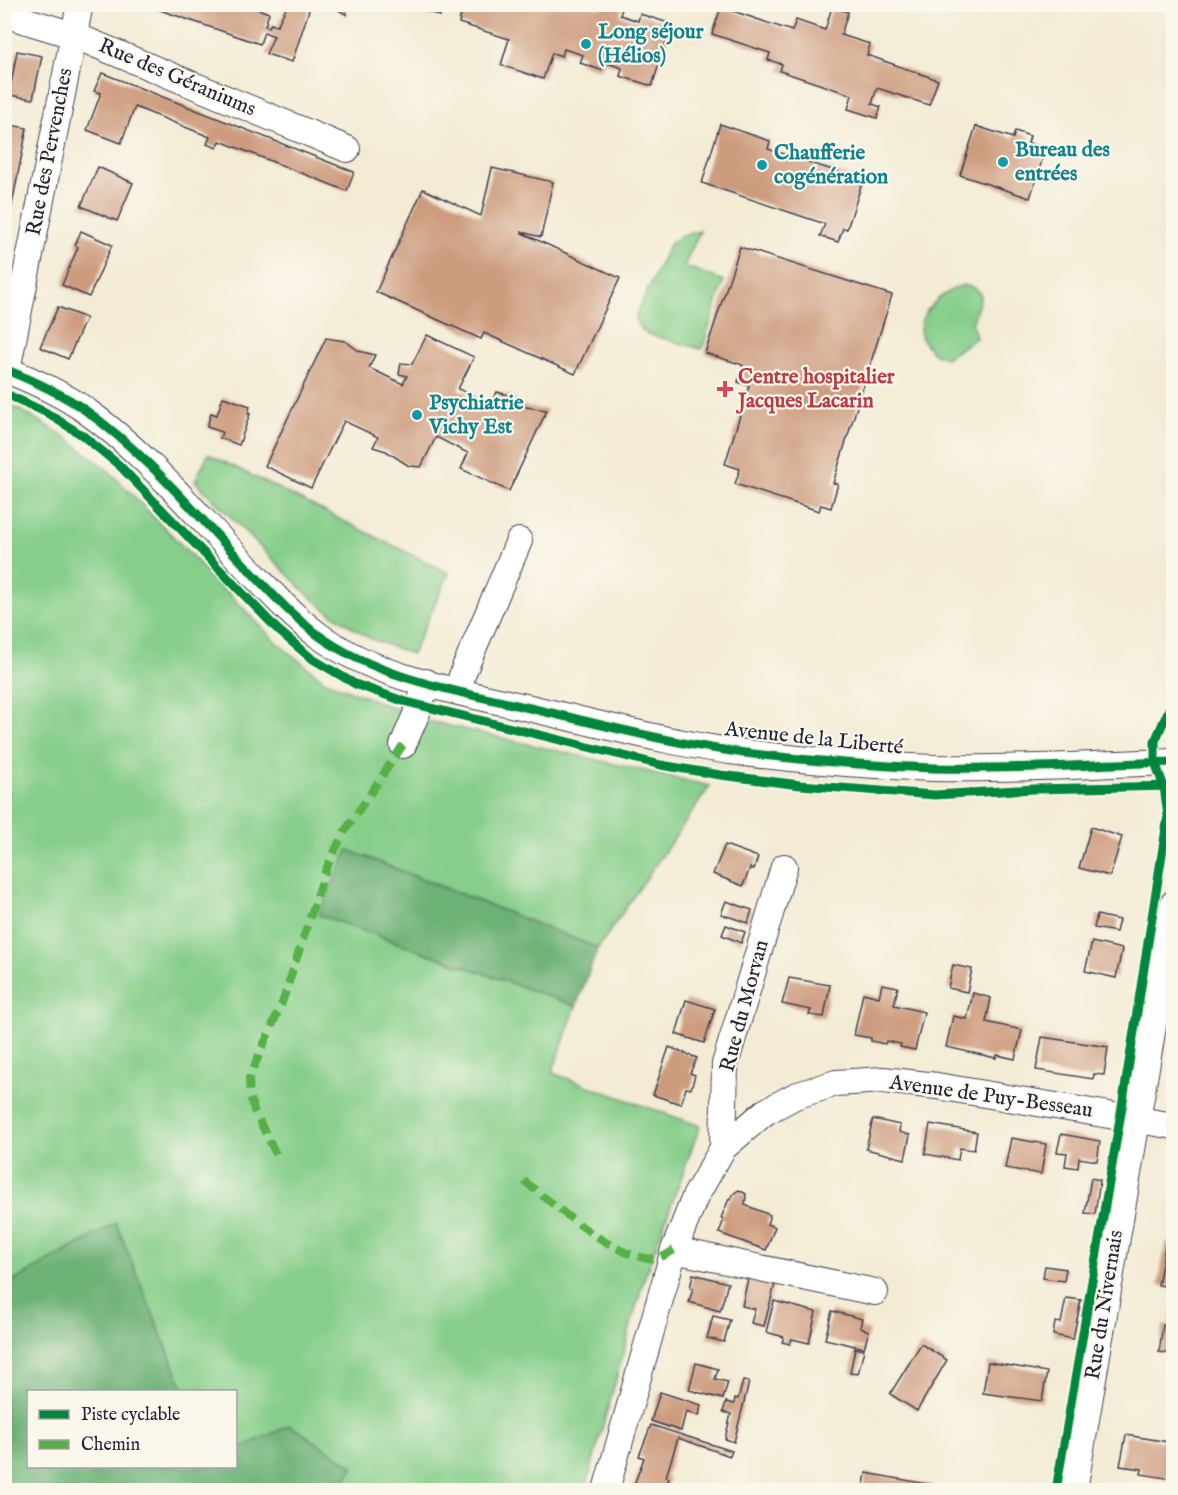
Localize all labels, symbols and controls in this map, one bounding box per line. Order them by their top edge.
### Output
place label: Long séjour (Hélios) [598,19,704,70]
street label: Rue des Géraniums [94,33,260,123]
marker: Long séjour (Hélios) [579,37,593,51]
street label: Rue des Pervenches [21,66,79,238]
place label: Bureau des entrées [1015,137,1110,188]
place label: Chaufferie cogénération [774,140,888,191]
marker: Bureau des entrées [996,155,1010,169]
marker: Chaufferie cogénération [755,158,769,172]
place label: Centre hospitalier Jacques Lacarin [735,364,895,415]
marker: Centre hospitalier Jacques Lacarin [716,380,734,398]
place label: Psychiatrie Vichy Est [428,390,524,441]
marker: Psychiatrie Vichy Est [410,408,424,422]
street label: Avenue de la Liberté [722,716,905,762]
street label: Rue du Morvan [714,937,776,1075]
street label: Avenue de Puy-Besseau [887,1069,1095,1125]
street label: Rue du Nivernais [1080,1228,1130,1382]
legend [27,1390,237,1468]
text: Piste cyclable [81,1404,180,1427]
text: Chemin [81,1434,140,1457]

